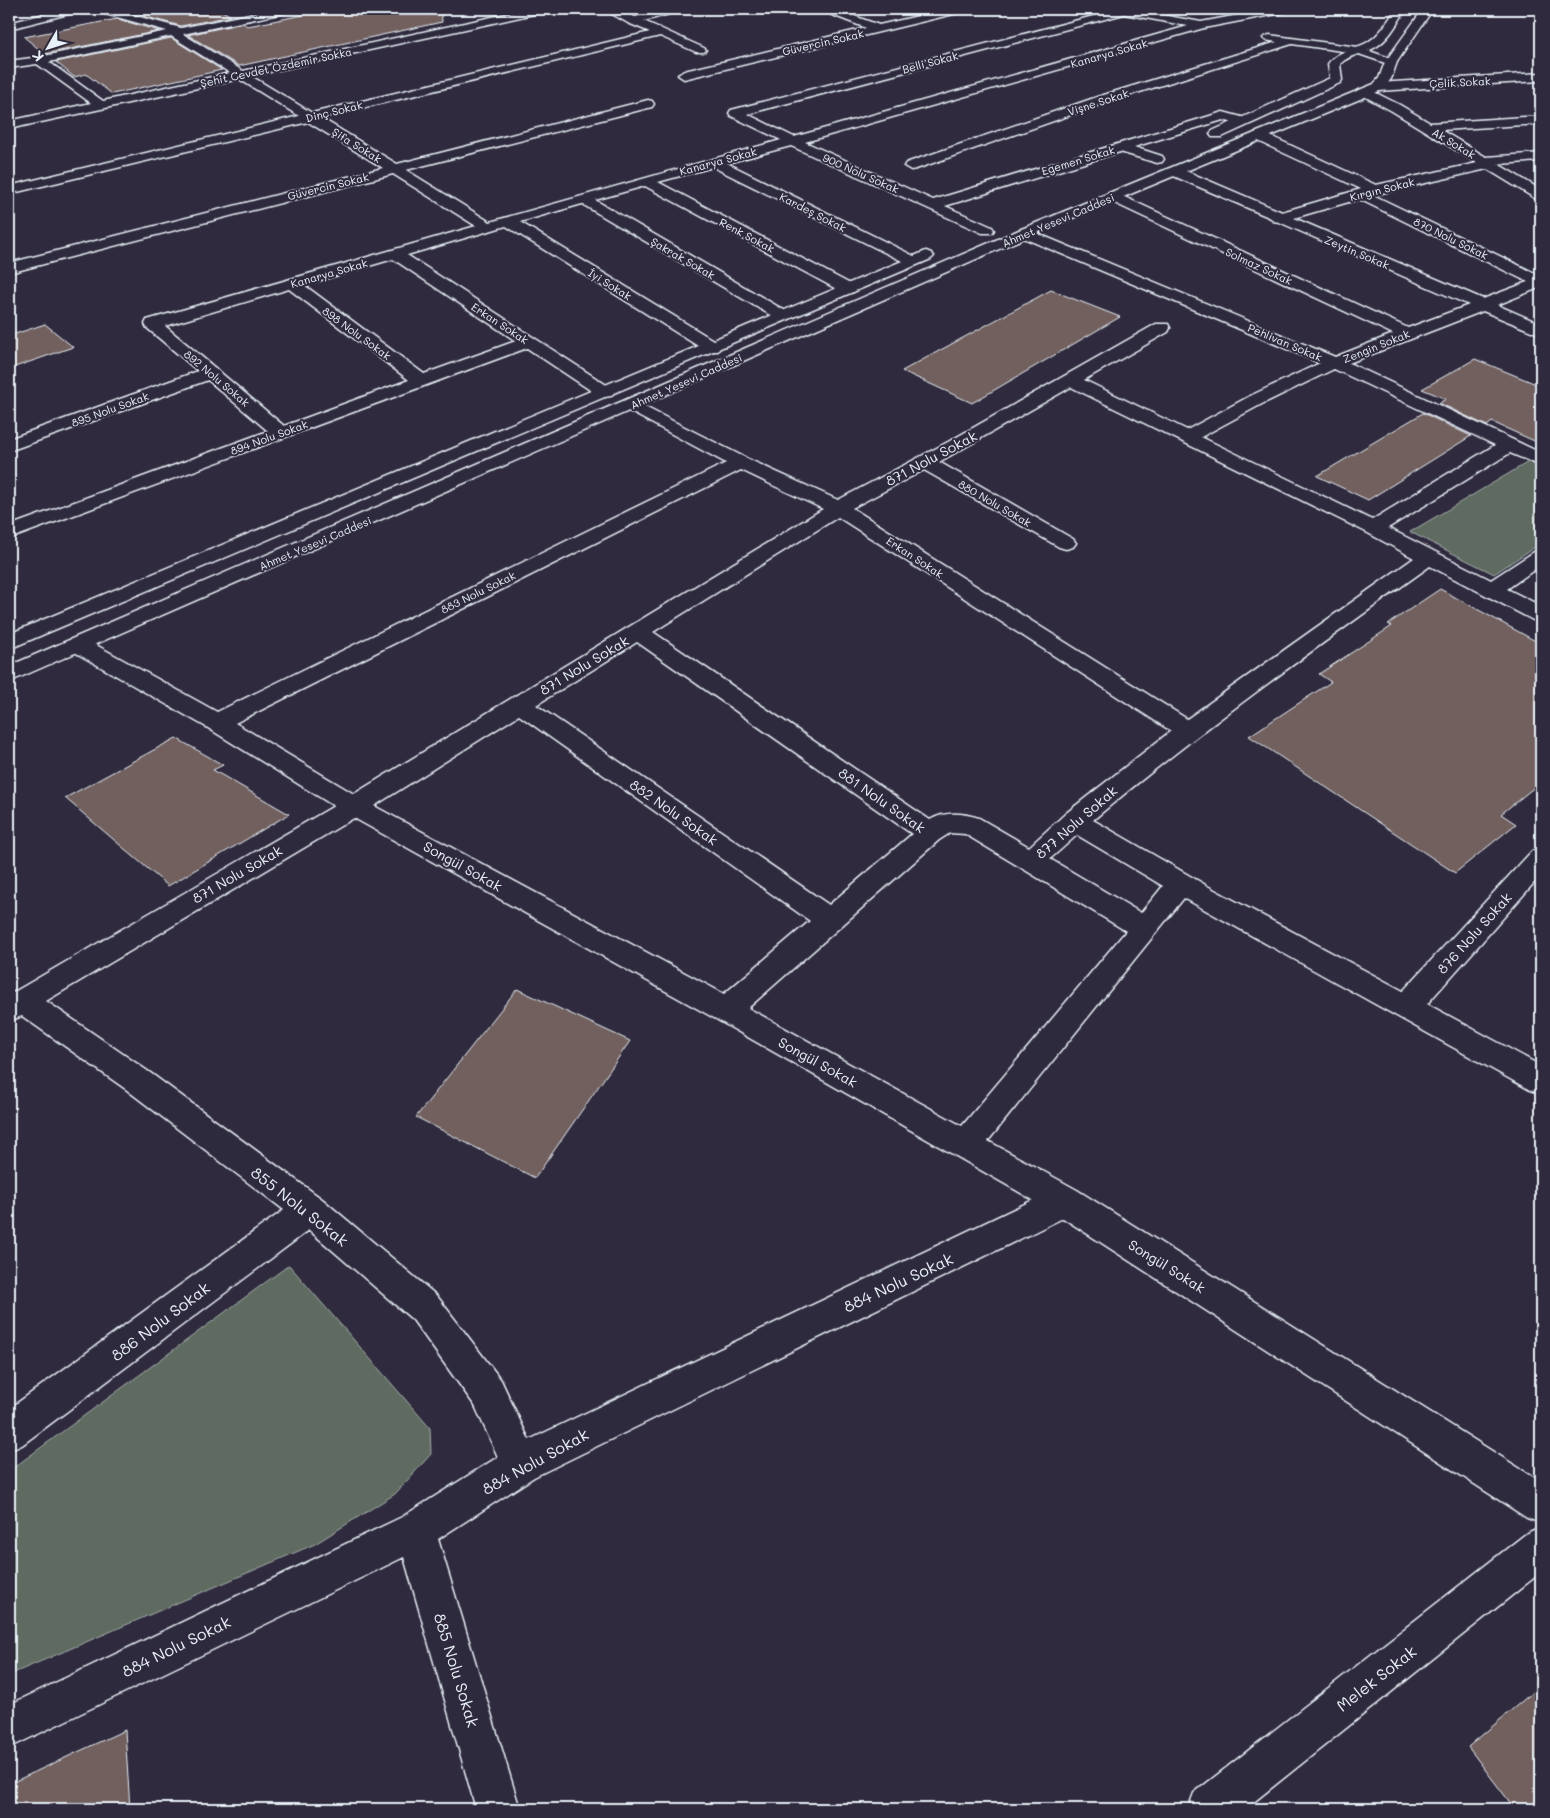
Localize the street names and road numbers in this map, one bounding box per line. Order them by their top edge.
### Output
street label: Güvercin Sokak [781,25,865,59]
street label: Kanarya Sokak [1069,35,1149,71]
street label: Şehit Cevdet Özdemir Sokka [199,44,353,90]
street label: Belli Sokak [900,47,960,77]
street label: Çelik Sokak [1429,73,1491,91]
street label: Vişne Sokak [1066,85,1131,119]
street label: Dinç Sokak [304,97,364,125]
street label: Şifa Sokak [330,124,385,166]
street label: Ak Sokak [1429,124,1479,162]
street label: Egemen Sokak [1039,142,1117,178]
street label: Kanarya Sokak [678,143,758,179]
street label: 900 Nolu Sokak [821,150,902,197]
street label: Güvercin Sokak [286,169,370,203]
street label: Kırgın Sokak [1348,174,1416,204]
street label: Kardeş Sokak [777,189,849,235]
street label: Ahmet Yesevi Caddesi [999,189,1117,251]
street label: 870 Nolu Sokak [1411,213,1491,263]
street label: Renk Sokak [717,214,777,256]
street label: Zeytin Sokak [1322,232,1392,272]
street label: Şakrak Sokak [648,234,718,283]
street label: Solmaz Sokak [1223,244,1295,288]
street label: Kanarya Sokak [289,255,369,291]
street label: İyi Sokak [585,265,635,303]
street label: Erkan Sokak [468,299,532,347]
street label: 898 Nolu Sokak [320,303,395,363]
street label: Pehlivan Sokak [1246,320,1325,364]
street label: Zengin Sokak [1340,326,1412,366]
street label: 892 Nolu Sokak [181,346,253,410]
street label: Ahmet Yesevi Caddesi [628,350,744,412]
street label: 895 Nolu Sokak [69,388,151,430]
street label: 894 Nolu Sokak [228,416,310,458]
street label: 871 Nolu Sokak [882,426,980,490]
street label: 880 Nolu Sokak [956,476,1034,530]
street label: Ahmet Yesevi Caddesi [256,512,374,574]
street label: Erkan Sokak [883,533,947,581]
street label: 883 Nolu Sokak [438,567,518,617]
street label: 871 Nolu Sokak [536,631,632,699]
street label: 881 Nolu Sokak [835,763,929,837]
street label: 882 Nolu Sokak [626,775,722,849]
street label: 877 Nolu Sokak [1031,781,1121,863]
street label: Songül Sokak [420,836,506,896]
street label: 871 Nolu Sokak [188,841,286,907]
street label: 876 Nolu Sokak [1432,888,1516,978]
street label: Songül Sokak [775,1032,861,1092]
street label: 855 Nolu Sokak [247,1161,353,1251]
street label: Songül Sokak [1125,1235,1209,1297]
street label: 884 Nolu Sokak [840,1247,956,1317]
street label: 886 Nolu Sokak [106,1277,214,1365]
street label: 884 Nolu Sokak [478,1423,592,1499]
street label: 885 Nolu Sokak [430,1610,484,1730]
street label: 884 Nolu Sokak [118,1611,234,1681]
street label: Melek Sokak [1332,1640,1420,1716]

